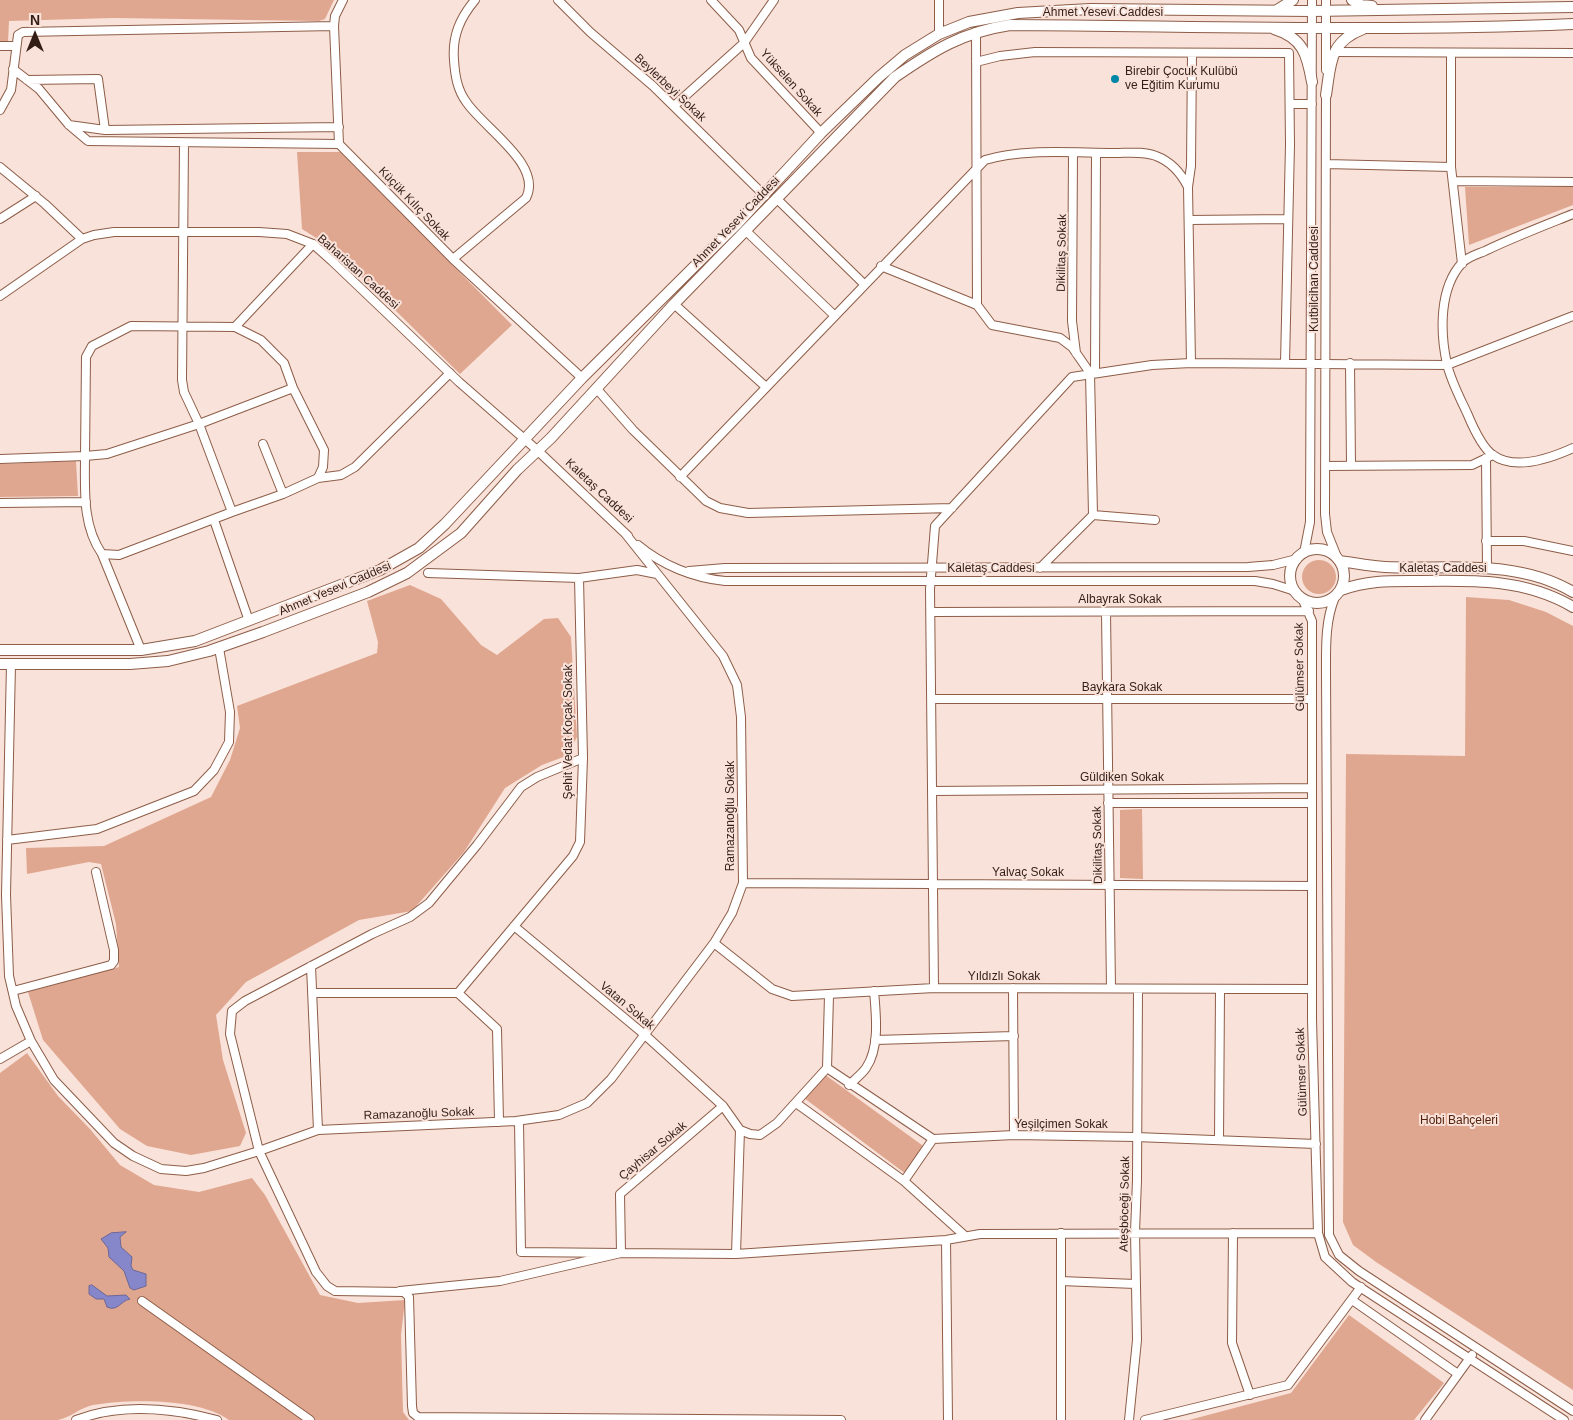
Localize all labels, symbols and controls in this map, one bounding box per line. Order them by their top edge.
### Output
street label: Ahmet Yesevi Caddesi [1043,6,1163,20]
north arrow [10,10,60,60]
text: N [30,12,40,28]
street label: Yükselen Sokak [757,46,825,120]
street label: Beylerbeyi Sokak [631,51,709,125]
place label: Birebir Çocuk Kulübü ve Eğitim Kurumu [1125,65,1238,93]
marker: Birebir Çocuk Kulübü ve Eğitim Kurumu [1109,73,1121,85]
street label: Küçük Kılıç Sokak [375,164,453,244]
street label: Ahmet Yesevi Caddesi [689,174,783,270]
street label: Dikilitaş Sokak [1054,214,1070,292]
street label: Kutbilcihan Caddesi [1308,226,1322,332]
street label: Baharistan Caddesi [314,232,402,312]
street label: Kaletaş Caddesi [562,456,636,526]
street label: Ahmet Yesevi Caddesi [277,559,393,619]
street label: Kaletaş Caddesi [947,562,1035,576]
street label: Kaletaş Caddesi [1399,562,1487,576]
street label: Albayrak Sokak [1078,593,1162,607]
street label: Gülümser Sokak [1292,623,1308,711]
street label: Şehit Vedat Koçak Sokak [562,665,576,799]
street label: Baykara Sokak [1082,681,1162,695]
street label: Ramazanoğlu Sokak [724,761,738,871]
street label: Güldiken Sokak [1080,771,1164,785]
street label: Dikilitaş Sokak [1090,806,1106,884]
street label: Yalvaç Sokak [992,866,1064,880]
street label: Yıldızlı Sokak [968,970,1040,984]
street label: Vatan Sokak [597,979,657,1033]
street label: Gülümser Sokak [1293,1027,1311,1117]
street label: Ramazanoğlu Sokak [363,1105,475,1123]
park label: Hobi Bahçeleri [1420,1114,1498,1128]
street label: Çayhisar Sokak [616,1118,690,1184]
street label: Yeşilçimen Sokak [1014,1118,1108,1132]
street label: Ateşböceği Sokak [1117,1156,1133,1252]

